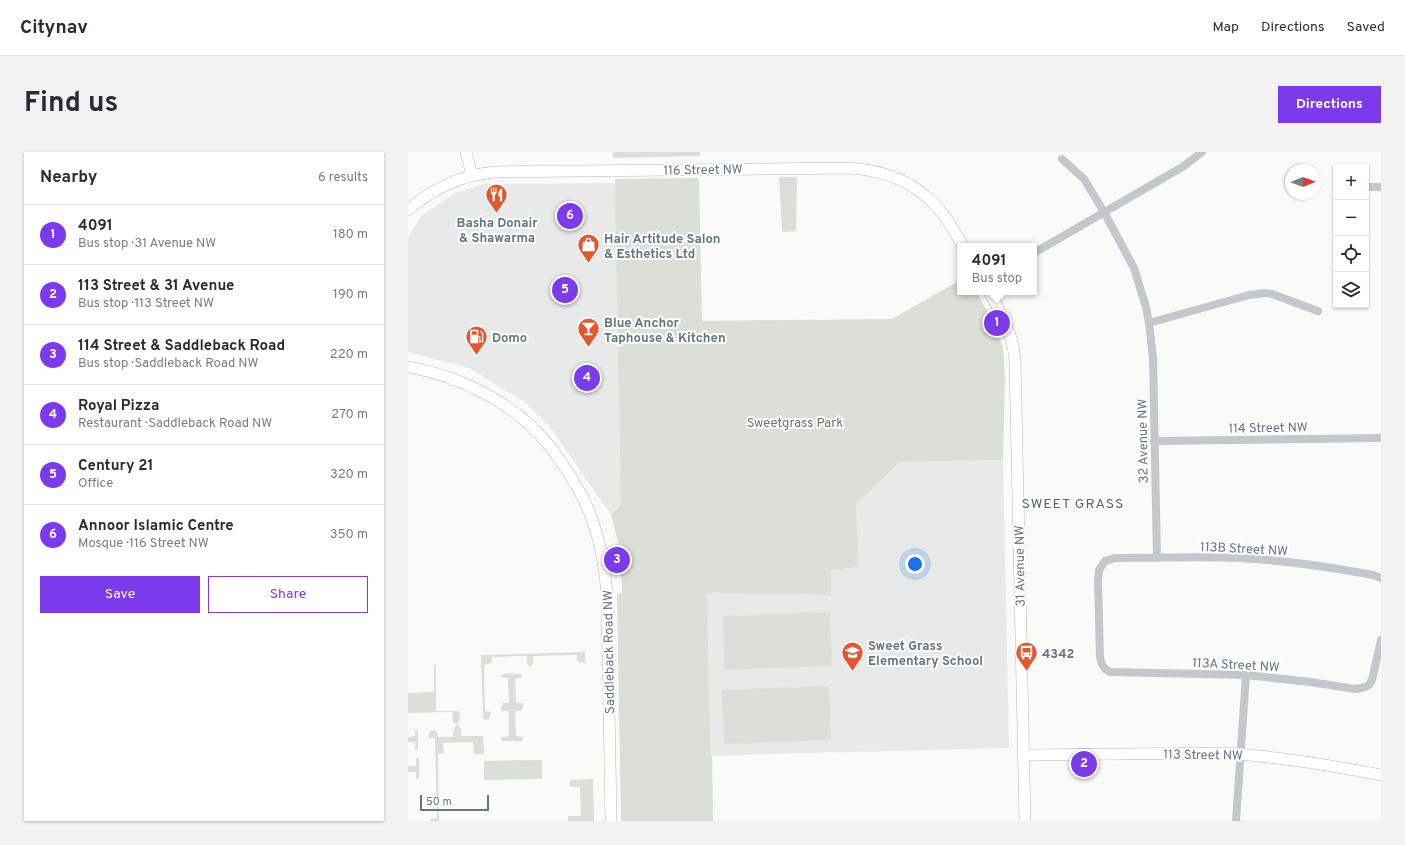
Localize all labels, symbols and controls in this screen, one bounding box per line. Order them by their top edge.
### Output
text: Citynav [20,16,88,40]
text: Map [1213,19,1239,36]
text: Directions [1261,19,1325,36]
text: Saved [1347,19,1385,36]
text: Find us [24,86,118,122]
button: Directions [1278,86,1381,123]
street label: 116 Street NW [663,162,743,180]
north arrow [1285,164,1321,200]
map controls [1333,164,1369,308]
button: + [1333,164,1369,200]
text: Nearby [40,167,97,189]
text: 6 results [318,170,368,186]
restaurant icon: Basha Donair & Shawarma [484,181,510,214]
button: − [1333,200,1369,236]
pin: 6 [557,201,583,231]
place label: Basha Donair & Shawarma [456,216,538,247]
text: 4091 [78,217,113,236]
text: 1 [50,227,56,243]
text: 180 m [333,227,368,243]
shop icon: Hair Artitude Salon & Esthetics Ltd [575,232,601,265]
place label: Hair Artitude Salon & Esthetics Ltd [604,232,721,263]
text: Bus stop · 31 Avenue NW [78,236,216,252]
button: locate [1333,236,1369,272]
popup [957,243,1037,295]
text: 4091 [972,252,1007,271]
text: Bus stop [972,271,1022,287]
button: layers [1333,272,1369,308]
pin: 5 [552,275,578,305]
text: 113 Street & 31 Avenue [78,277,234,296]
text: 2 [49,287,57,303]
text: 190 m [333,287,368,303]
text: Bus stop · 113 Street NW [78,296,214,312]
pin: 1 [984,308,1010,338]
bar icon: Blue Anchor Taphouse & Kitchen [575,316,601,349]
place label: Blue Anchor Taphouse & Kitchen [604,316,726,347]
fuel station icon: Domo [463,324,489,357]
place label: Domo [492,331,527,347]
text: 114 Street & Saddleback Road [78,337,285,356]
text: 3 [49,347,57,363]
text: 220 m [330,347,368,363]
text: Bus stop · Saddleback Road NW [78,356,258,372]
pin: 4 [574,363,600,393]
text: Royal Pizza [78,397,159,416]
street label: 32 Avenue NW [1135,398,1153,483]
text: 4 [49,407,57,423]
text: 270 m [331,407,368,423]
text: Restaurant · Saddleback Road NW [78,416,272,432]
park label: Sweetgrass Park [747,416,843,432]
street label: 114 Street NW [1228,420,1308,438]
text: Century 21 [78,457,153,476]
text: 5 [49,467,57,483]
text: 320 m [330,467,368,483]
text: Office [78,476,113,492]
district label: SWEET GRASS [1022,496,1124,513]
text: Annoor Islamic Centre [78,517,234,536]
street label: 31 Avenue NW [1012,525,1030,607]
text: 6 [49,527,57,543]
text: 350 m [330,527,368,543]
text: Mosque · 116 Street NW [78,536,209,552]
street label: 113B Street NW [1200,540,1288,560]
pin: 3 [604,545,630,575]
your location [905,554,925,574]
button: Save [40,576,200,613]
button: Share [208,576,368,613]
street label: Saddleback Road NW [601,590,619,714]
school or university icon: Sweet Grass Elementary School [839,639,865,672]
place label: Sweet Grass Elementary School [868,639,983,670]
bus stop icon: 4342 [1014,640,1040,673]
place label: 4342 [1042,647,1074,663]
street label: 113A Street NW [1192,656,1280,676]
street label: 113 Street NW [1163,747,1243,765]
pin: 2 [1071,749,1097,779]
scale bar [420,793,489,812]
text: 50 m [426,795,452,809]

